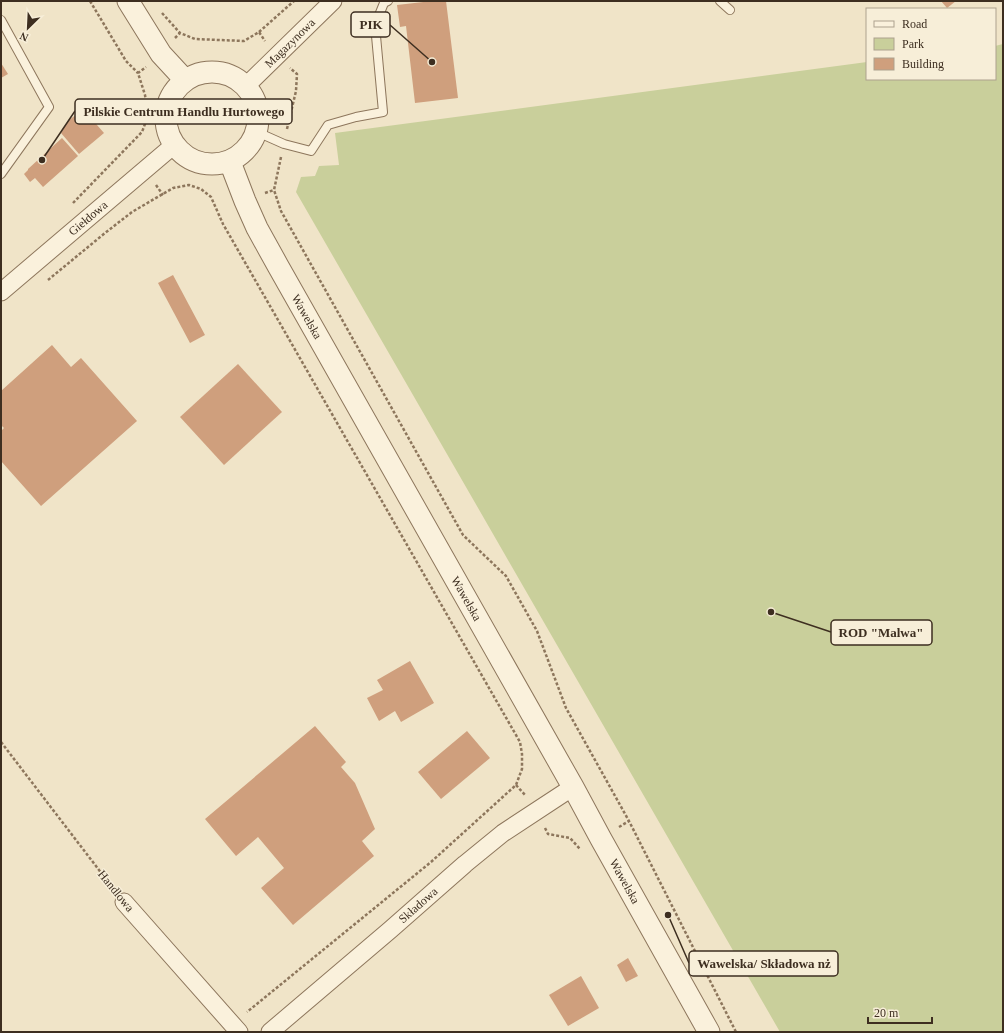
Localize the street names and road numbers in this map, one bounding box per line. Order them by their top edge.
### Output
street label: Magazynowa [262,15,318,71]
street label: Giełdowa [66,197,111,239]
street label: Wawelska [289,292,325,342]
street label: Wawelska [448,574,485,624]
street label: Wawelska [607,856,643,907]
street label: Handlowa [95,867,137,915]
street label: Składowa [396,884,441,926]

